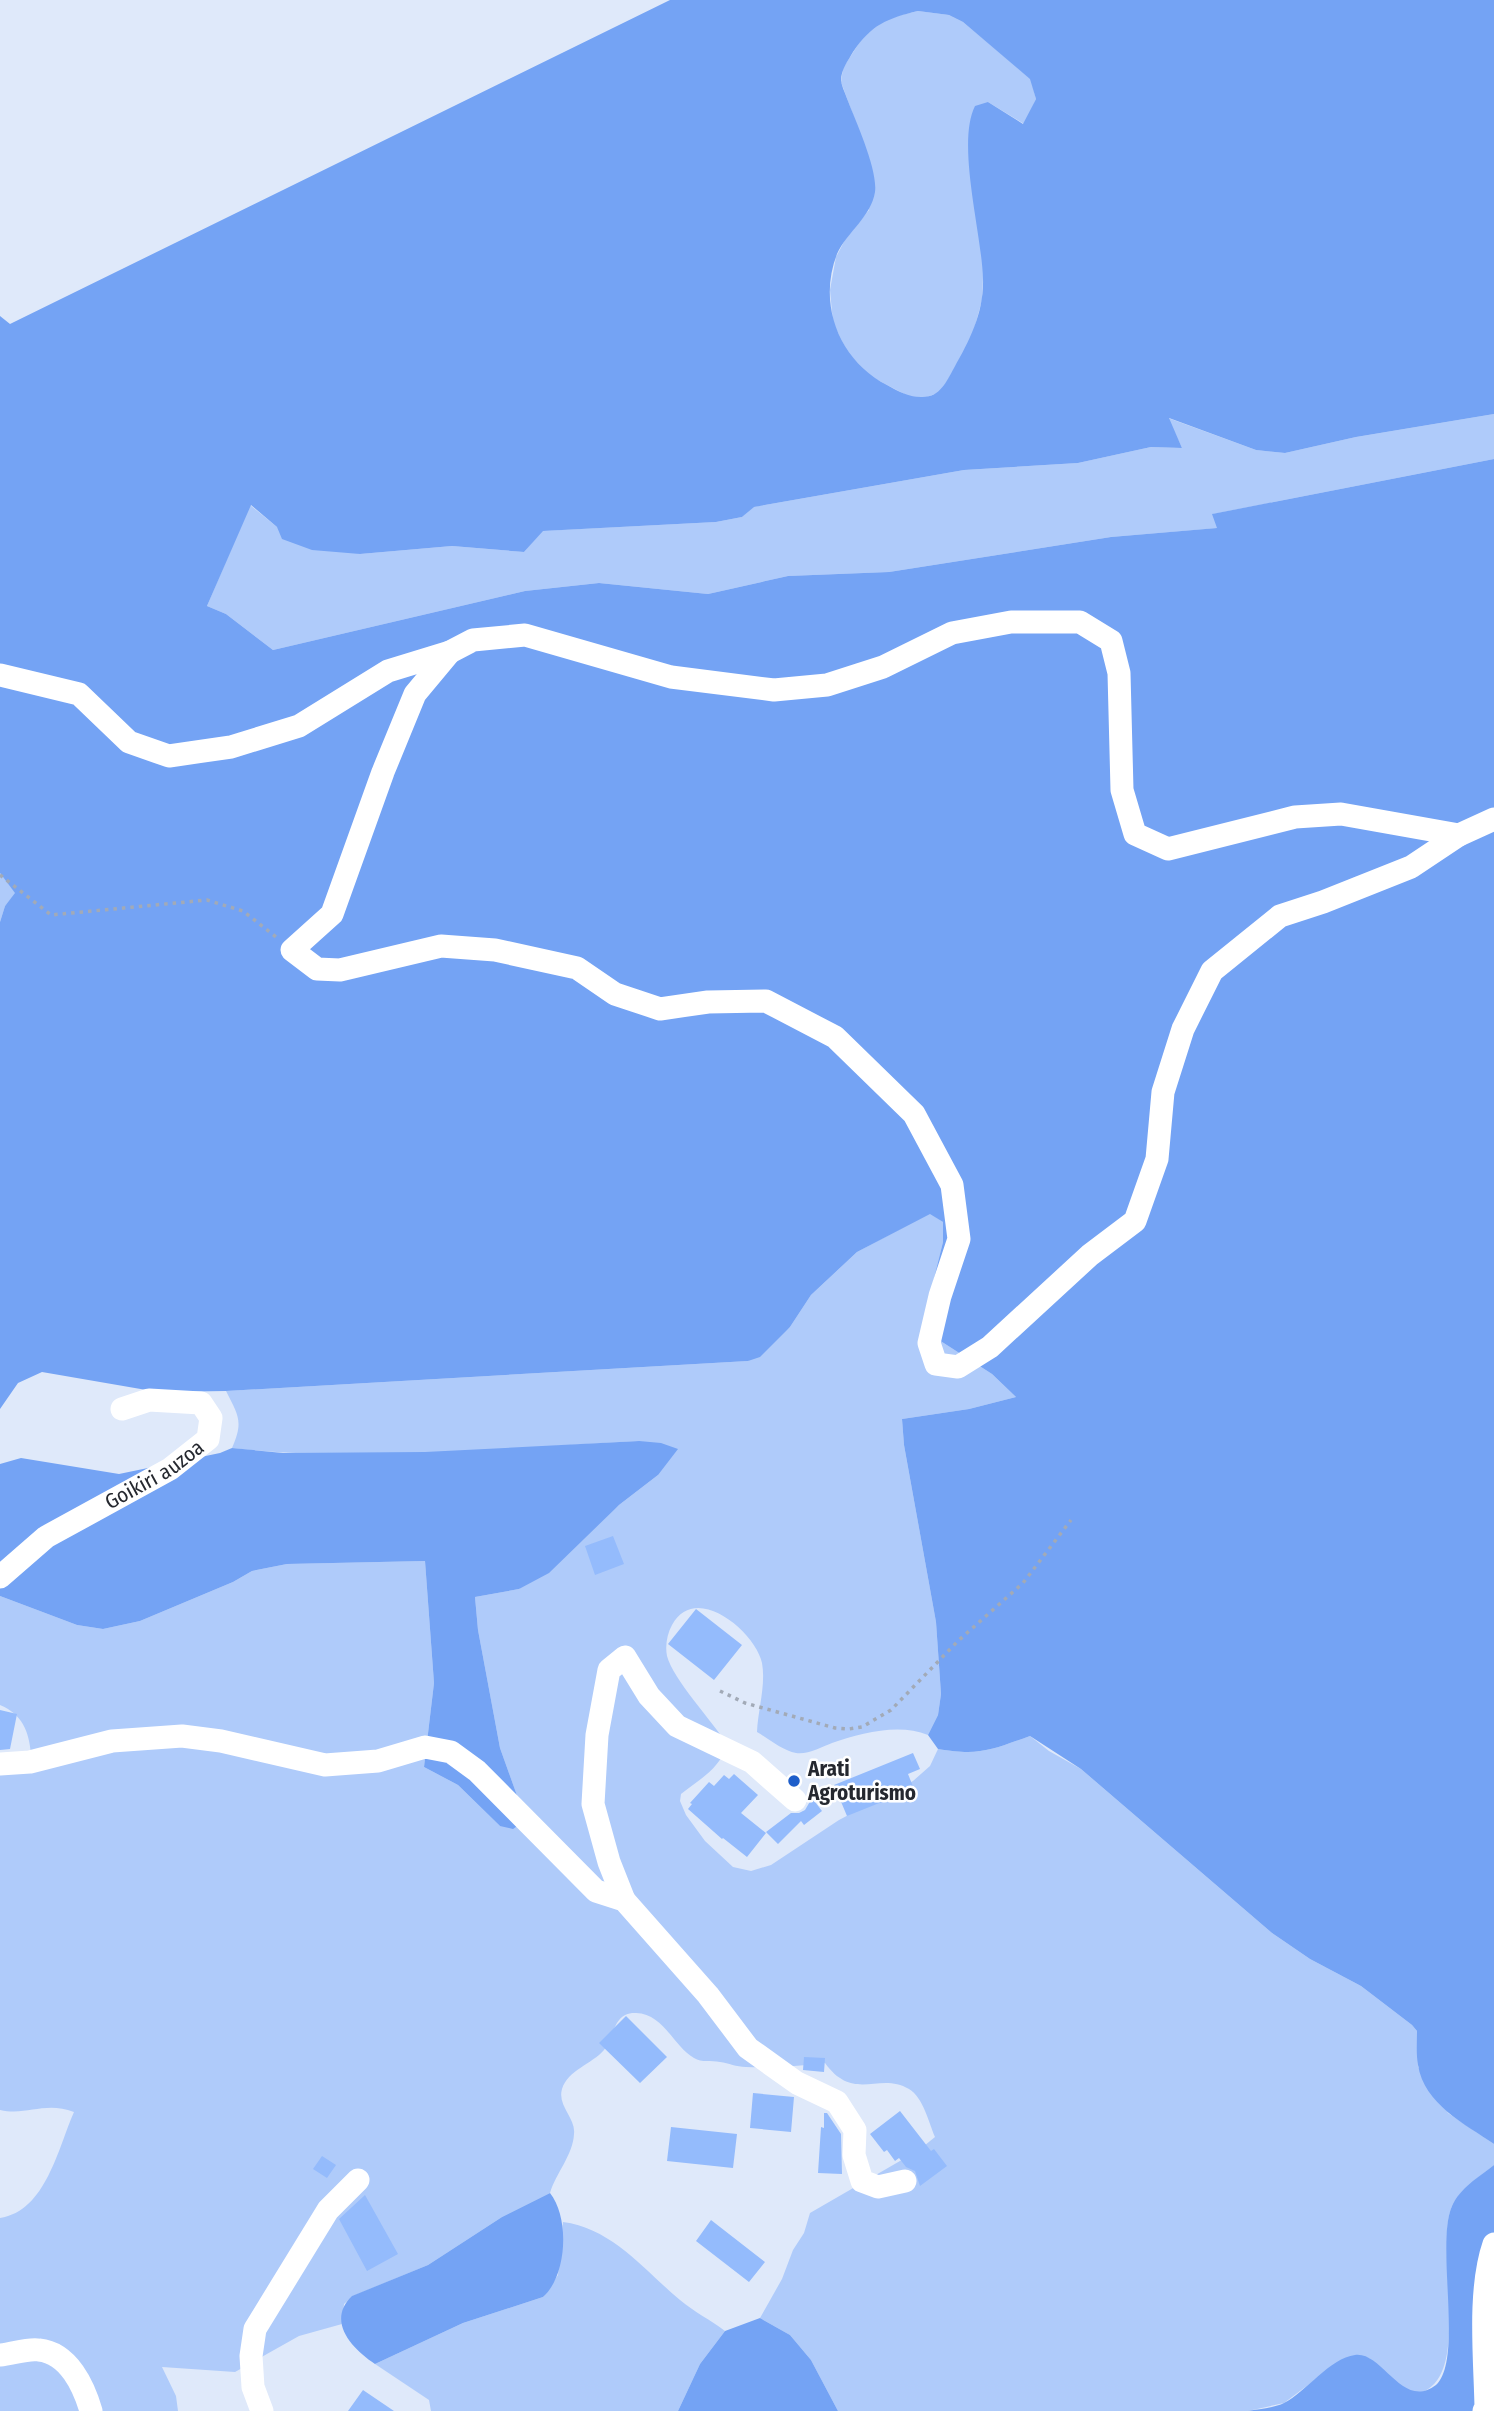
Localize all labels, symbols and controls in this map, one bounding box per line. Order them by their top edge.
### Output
street label: Goikiri auzoa [100,1434,209,1515]
place label: Arati Agroturismo [807,1756,916,1806]
marker: Arati Agroturismo [786,1773,802,1789]

